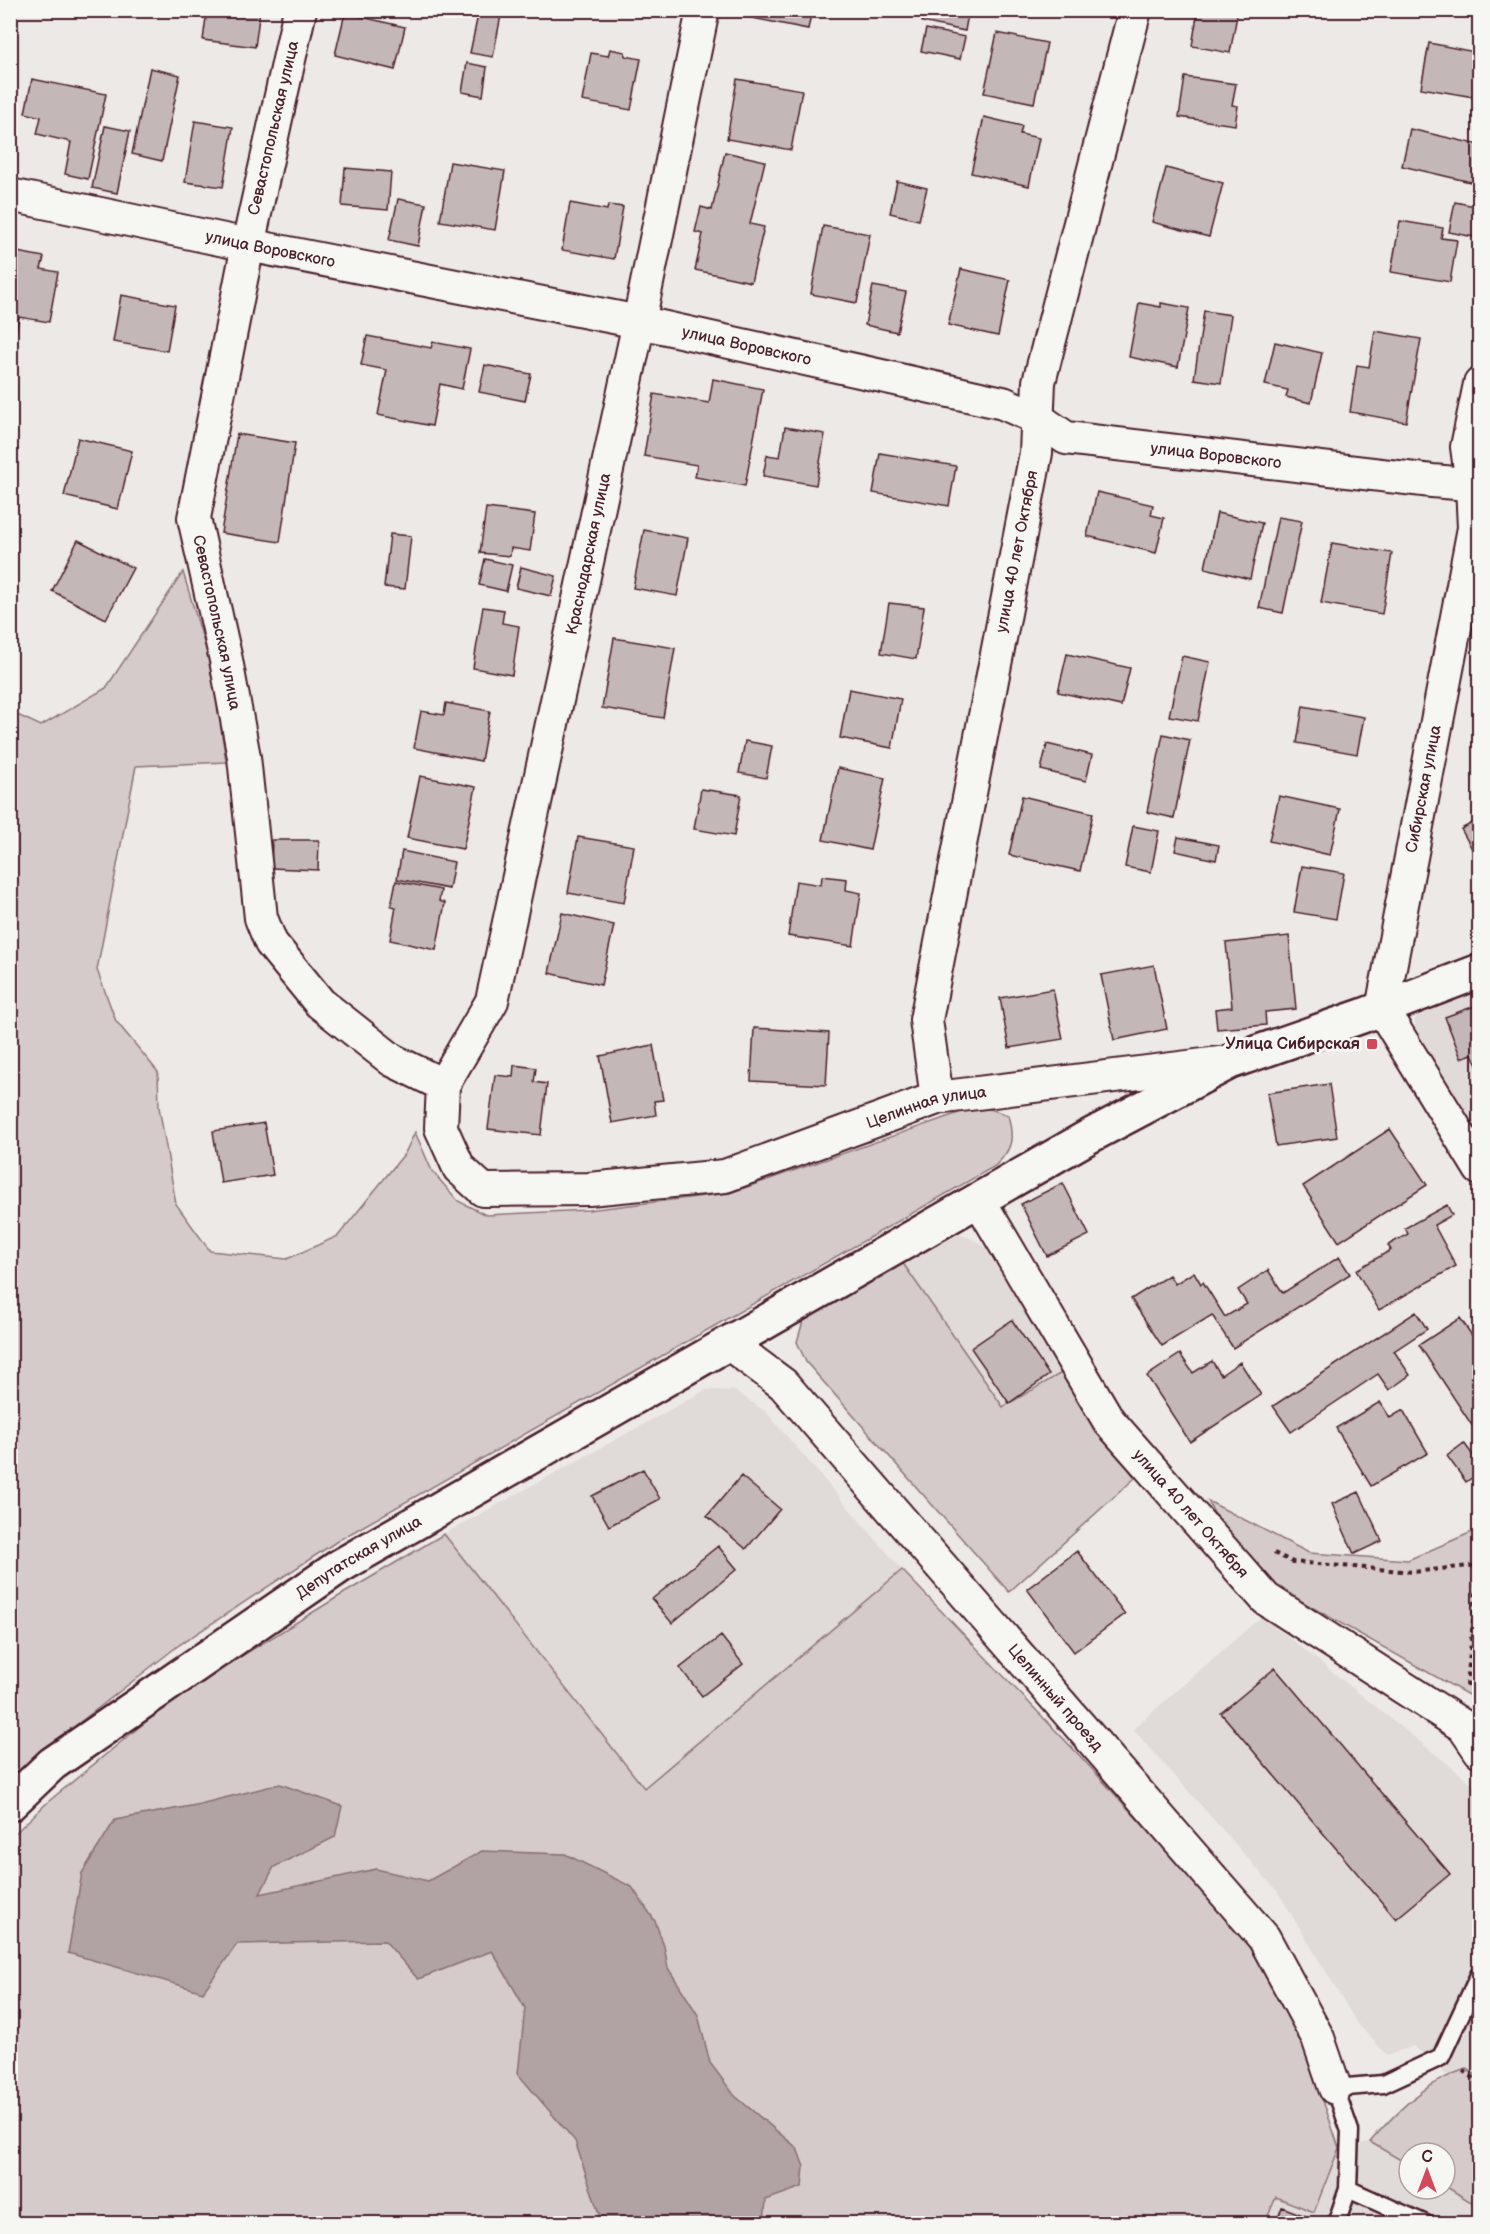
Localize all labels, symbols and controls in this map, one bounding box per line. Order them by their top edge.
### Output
street label: Севастопольская улица [245,38,303,217]
street label: улица Воровского [204,227,337,271]
street label: улица Воровского [680,322,813,370]
street label: улица Воровского [1149,439,1282,473]
street label: улица 40 лет Октября [992,469,1042,634]
street label: Краснодарская улица [563,471,616,637]
street label: Севастопольская улица [189,533,245,712]
street label: Сибирская улица [1402,723,1446,854]
place label: Улица Сибирская [1226,1035,1360,1054]
marker: Улица Сибирская [1365,1037,1379,1051]
street label: Целинная улица [864,1082,988,1133]
street label: улица 40 лет Октября [1129,1446,1253,1582]
street label: Депутатская улица [292,1512,425,1603]
street label: Целинный проезд [1004,1640,1107,1755]
north arrow [1397,2141,1457,2201]
text: С [1421,2148,1433,2167]

